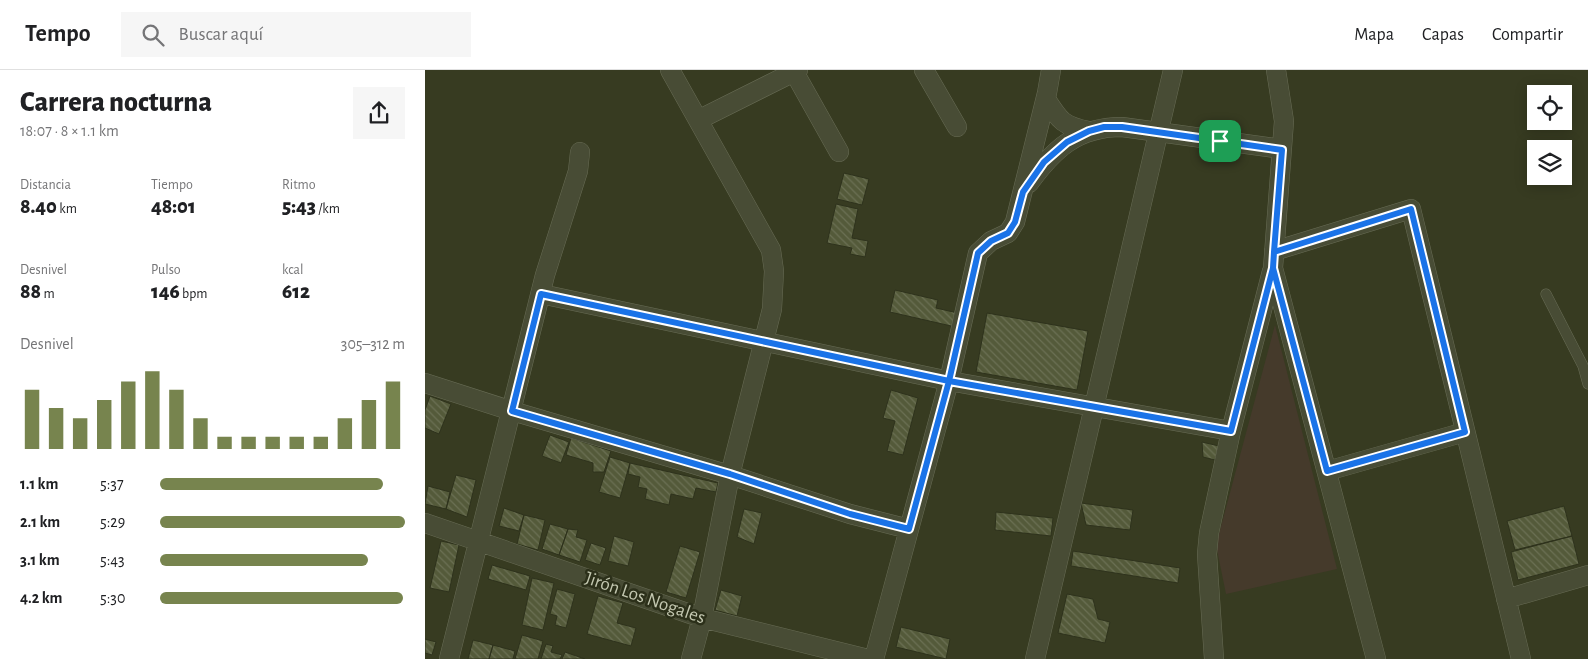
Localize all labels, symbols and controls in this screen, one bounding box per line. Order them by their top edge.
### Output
search box [121,12,471,57]
icon: search [139,21,167,49]
text: Tempo [25,22,91,46]
text: Buscar aquí [179,25,263,44]
text: Mapa [1354,26,1394,44]
text: Capas [1422,26,1464,44]
text: Compartir [1492,26,1563,44]
map controls [1527,85,1572,185]
button: locate [1527,85,1572,130]
button: share [353,87,405,139]
text: Carrera nocturna [20,89,212,117]
pin [1199,120,1241,162]
text: 18:07 · 8 × 1.1 km [20,123,119,139]
icon: arrive [1206,127,1234,155]
button: layers [1527,140,1572,185]
text: Distancia [20,178,71,192]
text: Tiempo [151,178,193,192]
text: Ritmo [282,178,316,192]
text: 8.40 [20,196,57,217]
text: 48:01 [151,196,196,217]
text: 5:43 [282,196,316,217]
text: km [57,202,77,216]
text: /km [316,202,340,216]
text: Desnivel [20,263,67,277]
text: Pulso [151,263,181,277]
text: kcal [282,263,303,277]
text: 88 [20,281,41,302]
text: 146 [151,281,180,302]
text: 612 [282,281,310,302]
text: m [41,287,55,301]
text: bpm [180,287,208,301]
text: Desnivel [20,336,74,352]
text: 305–312 m [341,336,405,352]
text: 1.1 km [20,476,58,492]
text: 5:37 [100,476,124,492]
text: 2.1 km [20,514,60,530]
text: 5:29 [100,514,125,530]
text: 3.1 km [20,552,60,568]
text: 5:43 [100,552,125,568]
street label: Jirón Los Nogales [582,569,708,627]
text: 4.2 km [20,590,63,606]
text: 5:30 [100,590,125,606]

